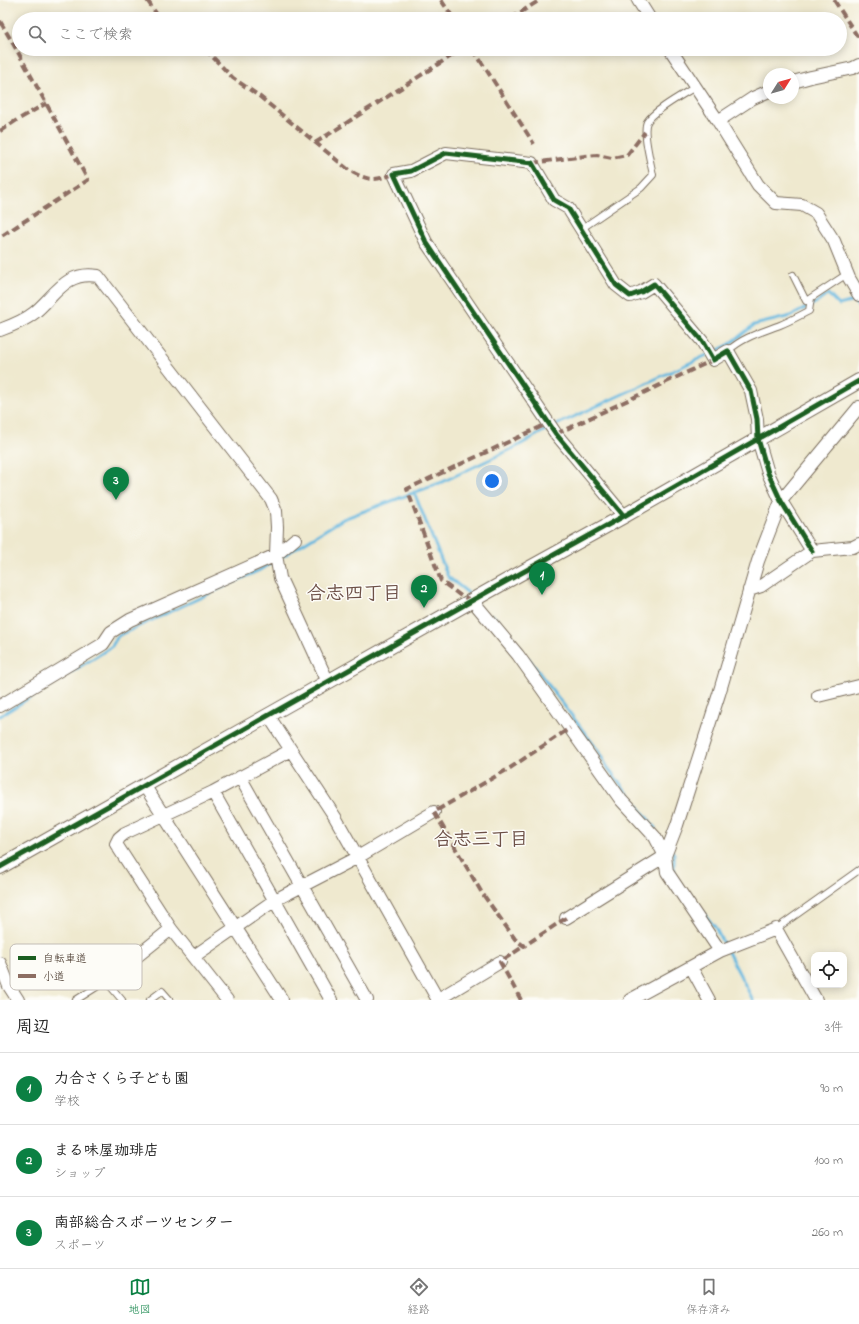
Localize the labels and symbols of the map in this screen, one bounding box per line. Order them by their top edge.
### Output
north arrow [763,68,799,104]
pin: 3 [103,467,129,500]
your location [482,471,502,491]
pin: 1 [529,562,555,595]
pin: 2 [411,575,437,608]
district label: 合志四丁目 [306,581,402,608]
district label: 合志三丁目 [433,827,529,854]
legend [10,944,142,990]
text: 自転車道 [43,951,87,967]
text: 小道 [43,969,65,985]

